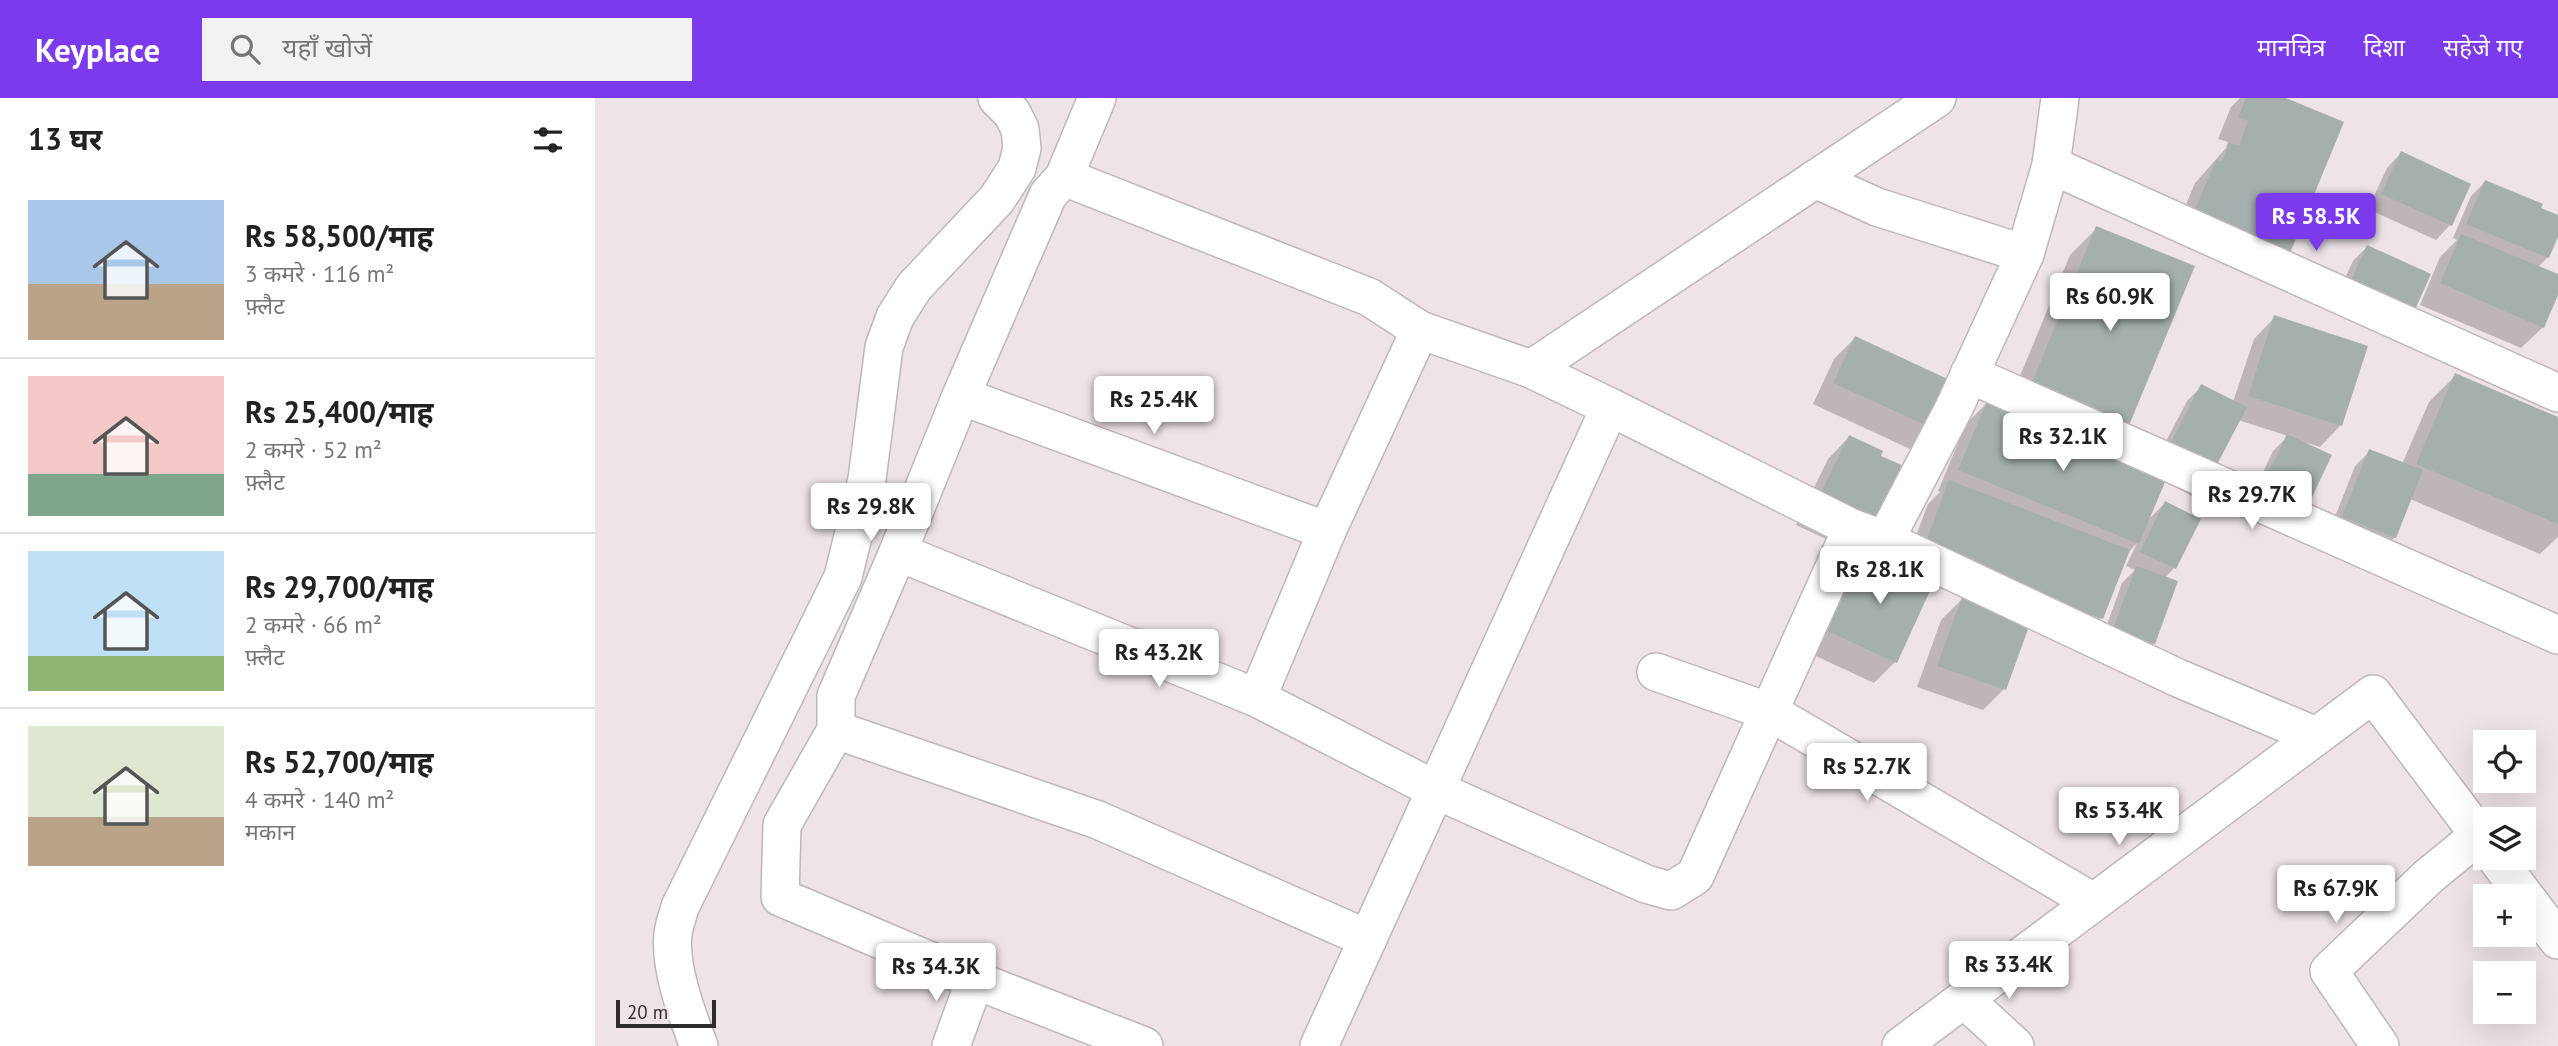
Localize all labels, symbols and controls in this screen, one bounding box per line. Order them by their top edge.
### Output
search box [202,18,692,81]
text: Keyplace [35,28,160,71]
icon: search [226,30,264,68]
text: यहाँ खोजें [282,31,372,64]
text: मानचित्र [2257,32,2326,63]
text: दिशा [2364,32,2405,63]
text: सहेजे गए [2443,32,2523,63]
text: 13 घर [28,119,102,158]
icon: filters [529,121,567,159]
pin: Rs 58.5K [2244,194,2388,253]
text: Rs 58.5K [2272,201,2360,230]
text: Rs 58,500/माह [245,216,434,255]
icon: home [84,228,168,312]
text: 3 कमरे · 116 m² [245,259,394,288]
pin: Rs 60.9K [2038,274,2182,333]
text: Rs 60.9K [2066,281,2154,310]
text: फ़्लैट [245,291,285,320]
pin: Rs 25.4K [1082,376,1226,436]
text: Rs 25.4K [1110,384,1198,413]
text: Rs 25,400/माह [245,392,434,431]
icon: home [84,404,168,488]
pin: Rs 32.1K [1991,414,2135,473]
text: Rs 32.1K [2019,421,2107,450]
text: 2 कमरे · 52 m² [245,435,382,464]
text: फ़्लैट [245,467,285,496]
pin: Rs 29.7K [2180,472,2324,531]
text: Rs 29.7K [2208,479,2296,508]
pin: Rs 29.8K [799,484,943,543]
text: Rs 29.8K [827,491,915,520]
pin: Rs 28.1K [1808,546,1952,606]
text: Rs 28.1K [1836,554,1924,583]
text: Rs 29,700/माह [245,567,434,606]
icon: home [84,579,168,663]
text: 2 कमरे · 66 m² [245,610,382,639]
pin: Rs 43.2K [1087,630,1231,689]
text: Rs 43.2K [1115,637,1203,666]
text: फ़्लैट [245,642,285,671]
map controls [2473,730,2536,1024]
button: locate [2473,730,2536,793]
text: Rs 52,700/माह [245,742,434,781]
pin: Rs 52.7K [1795,744,1939,803]
text: Rs 52.7K [1823,751,1911,780]
icon: home [84,754,168,838]
text: 4 कमरे · 140 m² [245,785,394,814]
pin: Rs 53.4K [2047,788,2191,847]
text: Rs 53.4K [2075,795,2163,824]
button: layers [2473,807,2536,870]
text: मकान [245,817,295,846]
pin: Rs 67.9K [2264,866,2408,925]
text: Rs 67.9K [2293,873,2379,902]
button: + [2473,884,2536,947]
pin: Rs 33.4K [1937,942,2081,1001]
pin: Rs 34.3K [864,944,1008,1003]
text: Rs 33.4K [1965,949,2053,978]
text: Rs 34.3K [892,951,980,980]
button: − [2473,961,2536,1024]
scale bar [616,997,716,1029]
text: 20 m [627,1000,668,1024]

